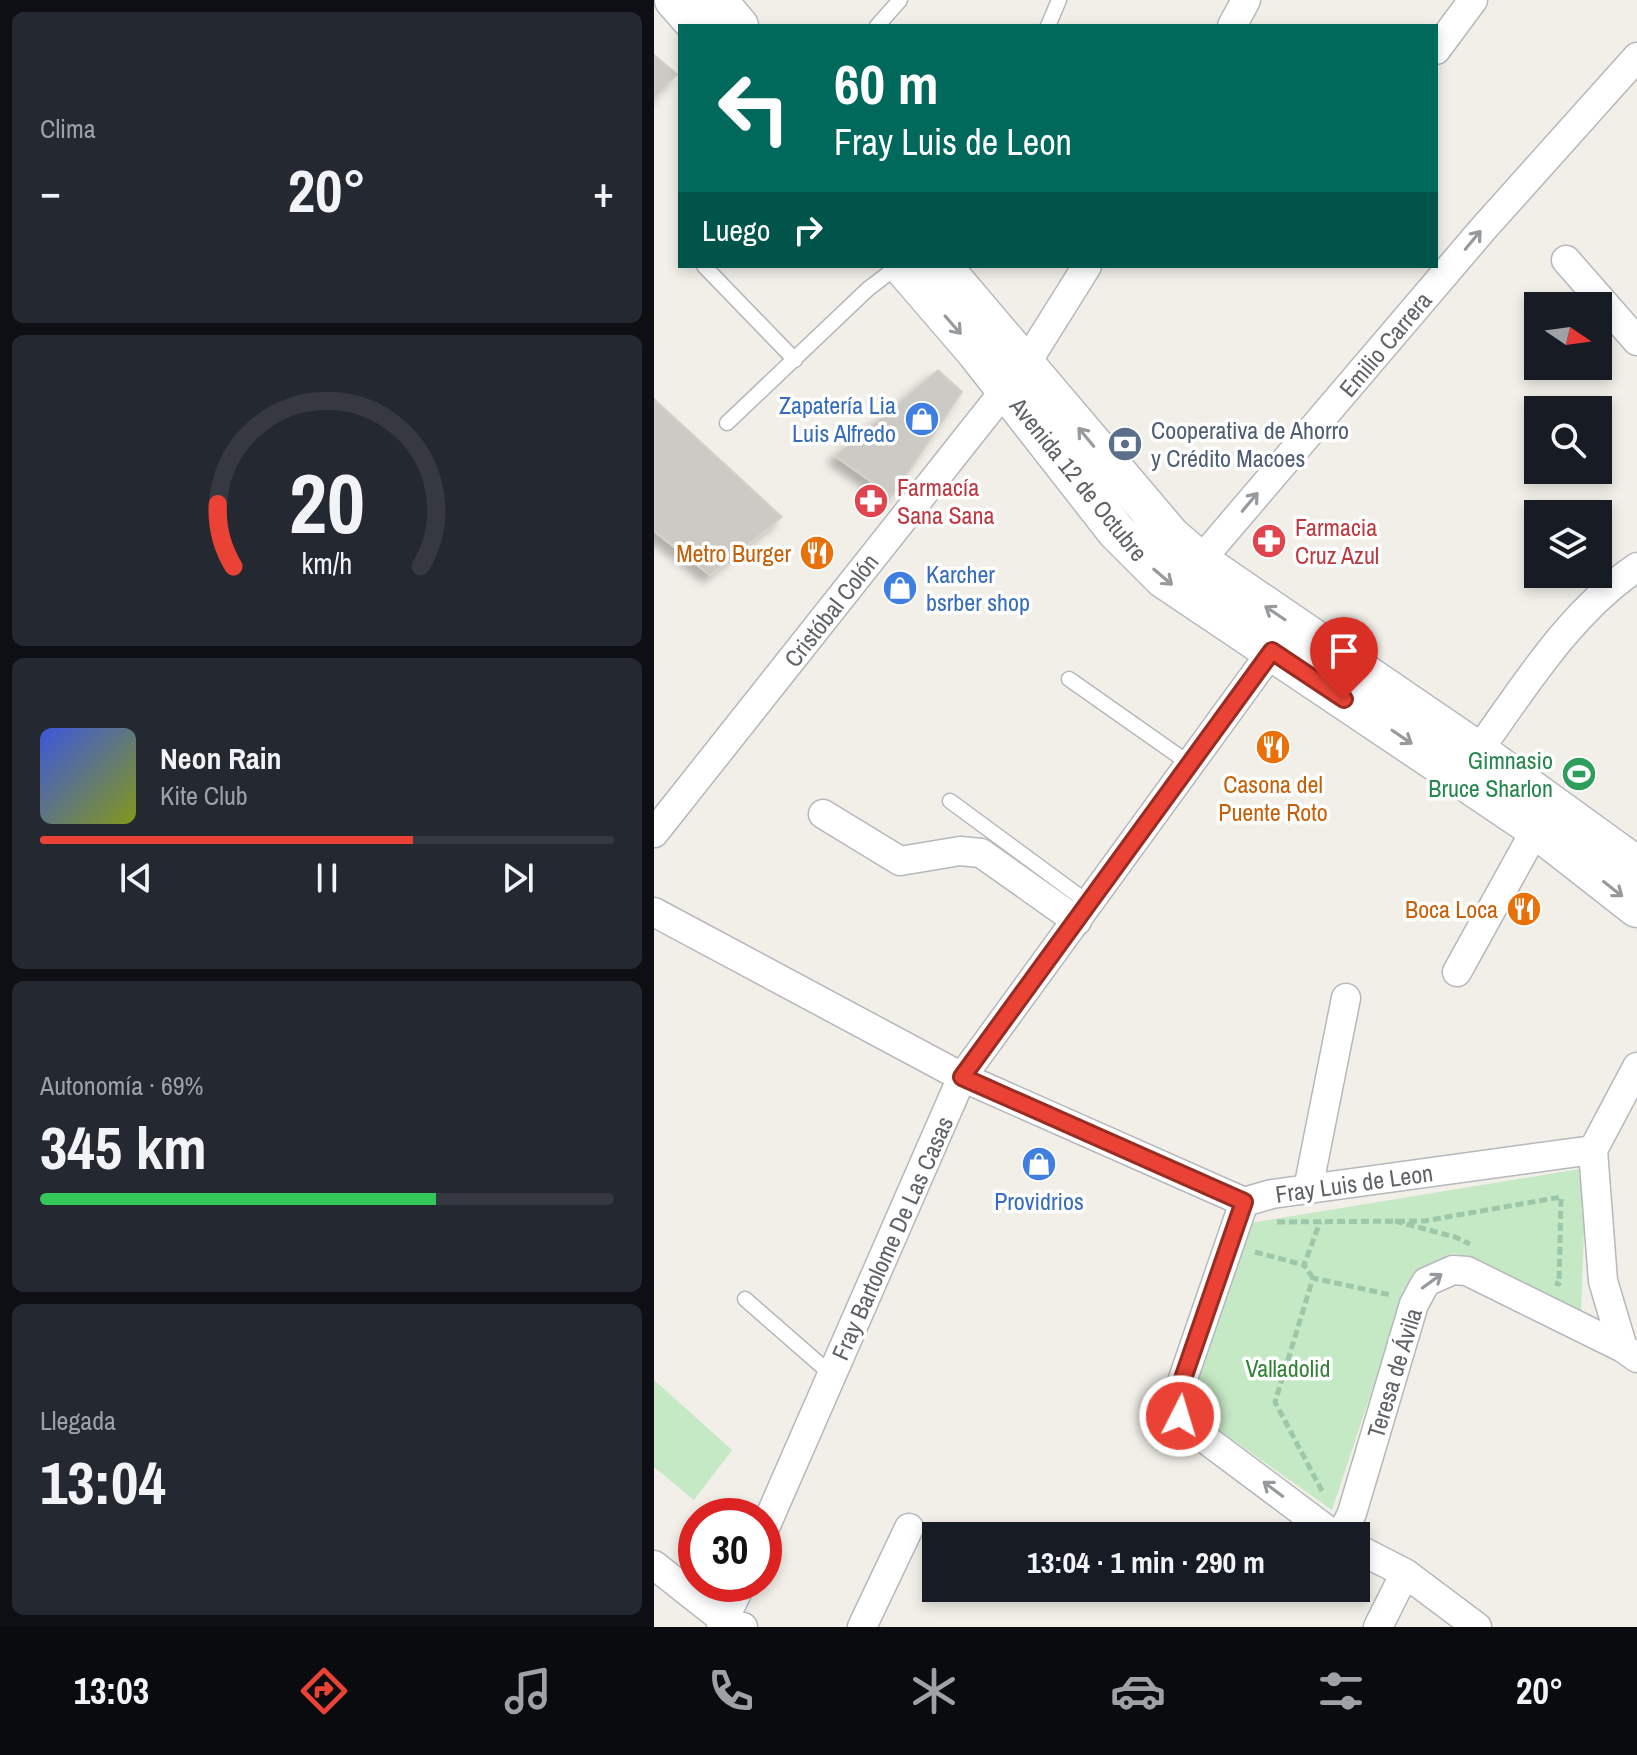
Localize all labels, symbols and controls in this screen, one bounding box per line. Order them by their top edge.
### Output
text: 60 m [834,46,939,121]
icon: left [702,56,806,160]
text: Clima [40,111,96,146]
text: Fray Luis de Leon [834,118,1072,166]
text: 20° [288,150,366,231]
text: − [40,161,61,221]
text: + [593,161,614,221]
icon: right [786,208,830,252]
text: Luego [702,210,770,250]
one-way arrow [1464,230,1482,251]
street label: Emilio Carrera [1332,285,1438,403]
north arrow [1524,292,1612,380]
map controls [1524,292,1612,588]
one-way arrow [944,315,962,335]
place label: Zapatería Lia Luis Alfredo [779,389,896,449]
street label: Avenida 12 de Octubre [1002,390,1155,568]
button: search [1524,396,1612,484]
shop icon: Zapatería Lia Luis Alfredo [903,400,941,438]
place label: Cooperativa de Ahorro y Crédito Macoes [1151,414,1349,474]
bank icon: Cooperativa de Ahorro y Crédito Macoes [1106,425,1144,463]
one-way arrow [1077,428,1095,448]
text: 20 [289,446,365,558]
place label: Farmacía Sana Sana [897,471,994,531]
pharmacy icon: Farmacía Sana Sana [852,482,890,520]
one-way arrow [1241,492,1259,512]
button: layers [1524,500,1612,588]
place label: Farmacia Cruz Azul [1295,511,1379,571]
pharmacy icon: Farmacia Cruz Azul [1250,522,1288,560]
restaurant icon: Metro Burger [798,534,836,572]
place label: Metro Burger [676,537,791,569]
text: km/h [302,544,352,583]
street label: Cristóbal Colón [777,547,885,673]
place label: Karcher bsrber shop [926,558,1030,618]
one-way arrow [1153,568,1173,586]
shop icon: Karcher bsrber shop [881,569,919,607]
one-way arrow [1265,605,1287,621]
pin [1310,617,1378,699]
icon: arrive [1322,629,1366,673]
restaurant icon: Casona del Puente Roto [1254,728,1292,766]
one-way arrow [1390,730,1413,746]
text: Neon Rain [160,738,282,778]
place label: Gimnasio Bruce Sharlon [1428,744,1553,804]
sports icon: Gimnasio Bruce Sharlon [1560,755,1598,793]
place label: Casona del Puente Roto [1218,768,1328,828]
text: Kite Club [160,778,248,813]
icon: previous [114,856,158,900]
icon: pause [305,856,349,900]
icon: next [496,856,540,900]
one-way arrow [1602,881,1623,898]
restaurant icon: Boca Loca [1505,890,1543,928]
place label: Boca Loca [1405,893,1498,925]
text: Autonomía · 69% [40,1068,204,1103]
text: 345 km [40,1107,207,1188]
street label: Fray Bartolome De Las Casas [824,1111,960,1365]
shop icon: Providrios [1020,1145,1058,1183]
street label: Fray Luis de Leon [1273,1156,1435,1210]
place label: Providrios [994,1185,1084,1217]
one-way arrow [1421,1273,1442,1290]
street label: Teresa de Ávila [1359,1304,1429,1442]
park label: Valladolid [1246,1352,1330,1384]
position arrow [1138,1374,1222,1458]
text: Llegada [40,1403,116,1438]
text: 13:04 [40,1442,166,1523]
one-way arrow [1262,1481,1284,1498]
speed limit sign: 30 [678,1498,782,1602]
text: 13:04 · 1 min · 290 m [1027,1542,1265,1582]
icon: directions [296,1663,352,1719]
icon: music [500,1663,556,1719]
icon: phone [703,1663,759,1719]
icon: climate [906,1663,962,1719]
icon: car [1110,1663,1166,1719]
icon: filters [1313,1663,1369,1719]
text: 13:03 [74,1667,149,1715]
text: 20° [1516,1667,1563,1715]

